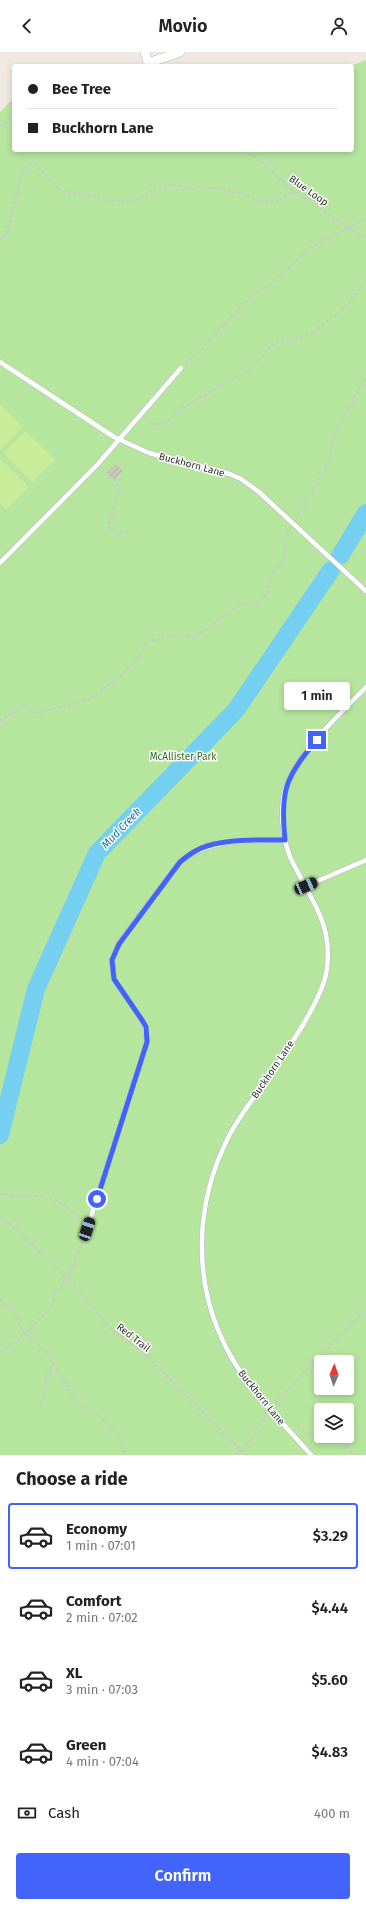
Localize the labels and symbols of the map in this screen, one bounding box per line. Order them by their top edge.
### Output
street label: Blue Loop [286,173,330,209]
street label: Buckhorn Lane [158,450,226,479]
callout: 1 min [284,682,350,710]
route end [308,731,326,749]
park label: McAllister Park [150,751,217,763]
water label: Mud Creek [99,805,144,851]
car [293,876,319,896]
street label: Buckhorn Lane [249,1038,297,1101]
route start [88,1190,106,1208]
car [78,1216,96,1242]
street label: Red Trail [114,1321,153,1355]
north arrow [314,1355,354,1395]
street label: Buckhorn Lane [235,1368,287,1428]

